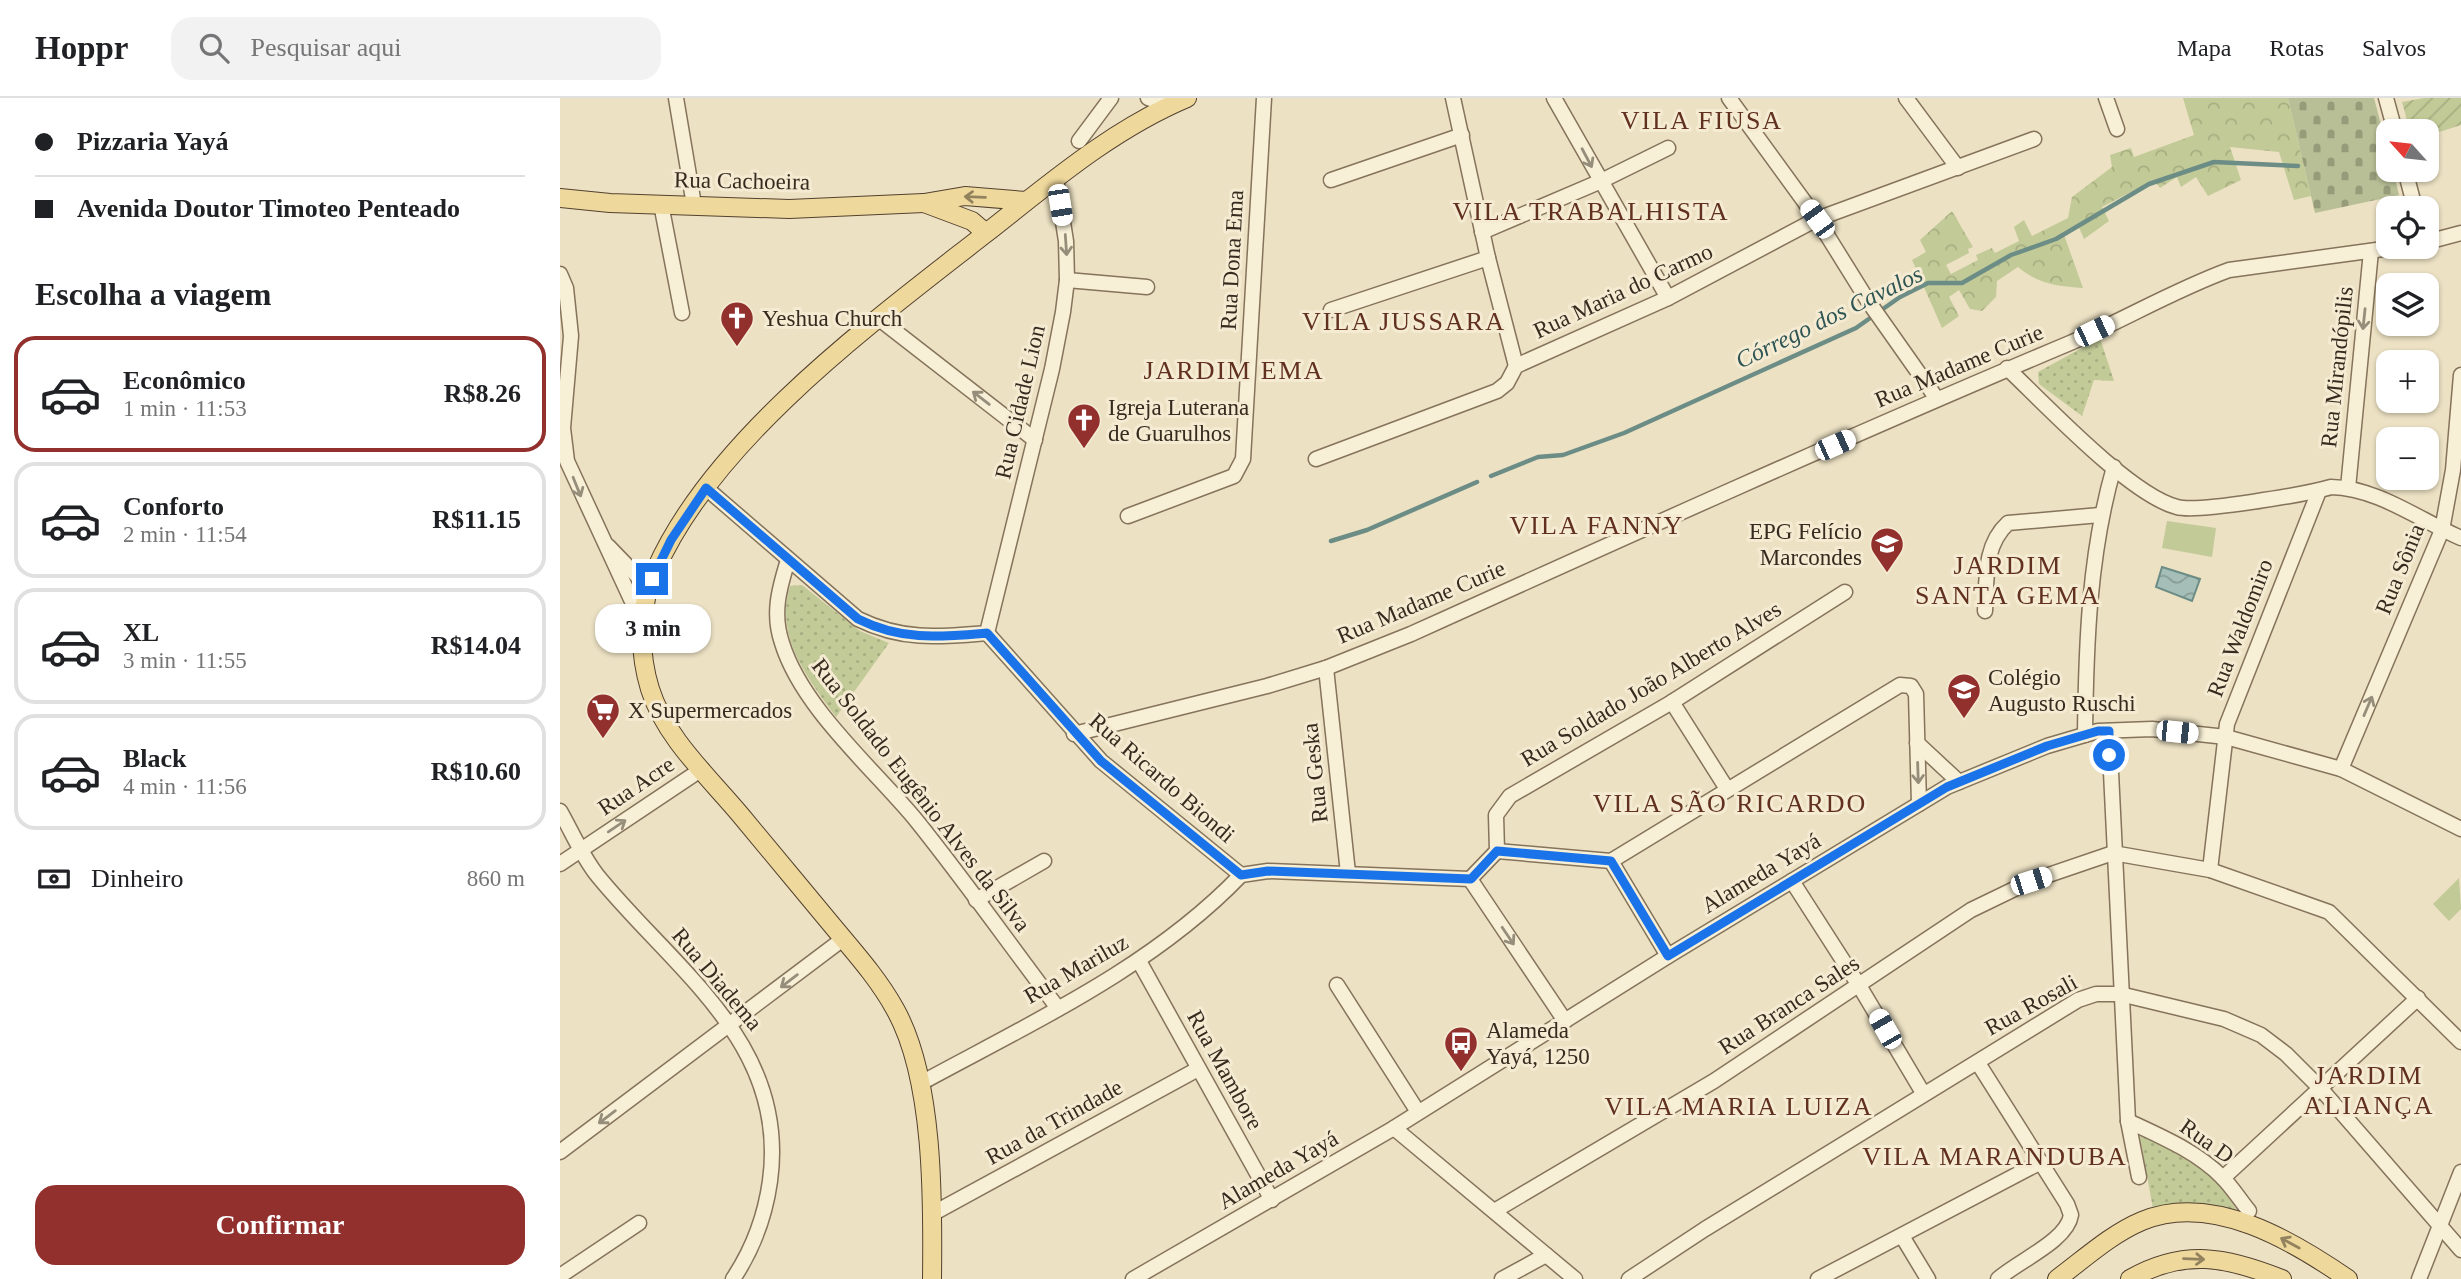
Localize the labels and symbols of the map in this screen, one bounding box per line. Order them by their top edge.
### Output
district label: VILA FIUSA [1621,106,1783,135]
north arrow [2376,119,2440,182]
one-way arrow [1580,147,1594,168]
street label: Rua Cachoeira [674,167,810,195]
car [1047,183,1074,227]
street label: Rua Dona Ema [1216,189,1248,331]
one-way arrow [963,190,986,203]
car [1797,196,1838,242]
district label: VILA TRABALHISTA [1452,197,1730,226]
one-way arrow [1059,234,1072,257]
street label: Rua Maria do Carmo [1529,239,1717,343]
water label: Córrego dos Cavalos [1731,260,1927,374]
street label: Rua Mirandópilis [2316,285,2358,449]
church icon: Yeshua Church [718,299,756,348]
place label: Yeshua Church [762,306,903,331]
district label: VILA JUSSARA [1302,307,1506,336]
one-way arrow [2357,307,2370,330]
car [2071,312,2118,350]
street label: Rua Madame Curie [1871,319,2047,413]
street label: Rua Cidade Lion [990,322,1050,481]
district label: JARDIM EMA [1143,356,1325,385]
one-way arrow [972,390,991,405]
place label: Igreja Luterana de Guarulhos [1108,395,1249,446]
church icon: Igreja Luterana de Guarulhos [1065,401,1103,450]
car [1812,427,1859,463]
one-way arrow [572,476,585,498]
district label: VILA FANNY [1510,511,1684,540]
place label: EPG Felício Marcondes [1749,519,1862,570]
street label: Rua Sônia [2371,520,2429,618]
school or university icon: EPG Felício Marcondes [1868,525,1906,574]
district label: JARDIM SANTA GEMA [1915,551,2101,610]
street label: Rua Madame Curie [1333,555,1509,649]
street label: Rua Waldomiro [2202,556,2278,700]
route end [636,563,668,595]
street label: Rua Soldado João Alberto Alves [1516,596,1786,772]
callout: 3 min [594,603,710,652]
street label: Rua Soldado Eugênio Alves da Silva [807,654,1035,936]
place label: Colégio Augusto Ruschi [1988,665,2136,716]
school or university icon: Colégio Augusto Ruschi [1945,671,1983,720]
supermarket icon: X Supermercados [584,691,622,740]
one-way arrow [2362,696,2375,717]
place label: X Supermercados [628,698,792,723]
street label: Rua Ricardo Biondi [1084,708,1240,848]
car [2156,719,2199,745]
street label: Rua Geska [1297,722,1333,824]
route start [2093,739,2125,771]
street label: Rua Acre [593,752,679,820]
one-way arrow [1912,762,1925,785]
district label: VILA SÃO RICARDO [1593,789,1867,818]
one-way arrow [607,819,626,833]
street label: Alameda Yayá [1697,828,1825,918]
car [2008,865,2055,897]
street label: Rua Diadema [667,923,767,1035]
one-way arrow [1501,926,1516,945]
street label: Rua Mariluz [1020,929,1132,1009]
street label: Rua Branca Sales [1714,950,1864,1060]
street label: Rua Rosali [1981,969,2081,1041]
one-way arrow [780,973,799,988]
street label: Rua Mambore [1182,1006,1268,1134]
car [1866,1006,1905,1052]
place label: Alameda Yayá, 1250 [1486,1018,1590,1069]
bus stop icon: Alameda Yayá, 1250 [1442,1024,1480,1073]
district label: JARDIM ALIANÇA [2304,1061,2435,1120]
street label: Rua da Trindade [981,1074,1127,1170]
district label: VILA MARIA LUIZA [1605,1092,1873,1121]
one-way arrow [598,1110,617,1124]
street label: Rua D [2175,1114,2239,1168]
street label: Alameda Yayá [1214,1126,1342,1214]
district label: VILA MARANDUBA [1862,1142,2128,1171]
one-way arrow [2280,1235,2301,1249]
one-way arrow [2182,1252,2205,1265]

